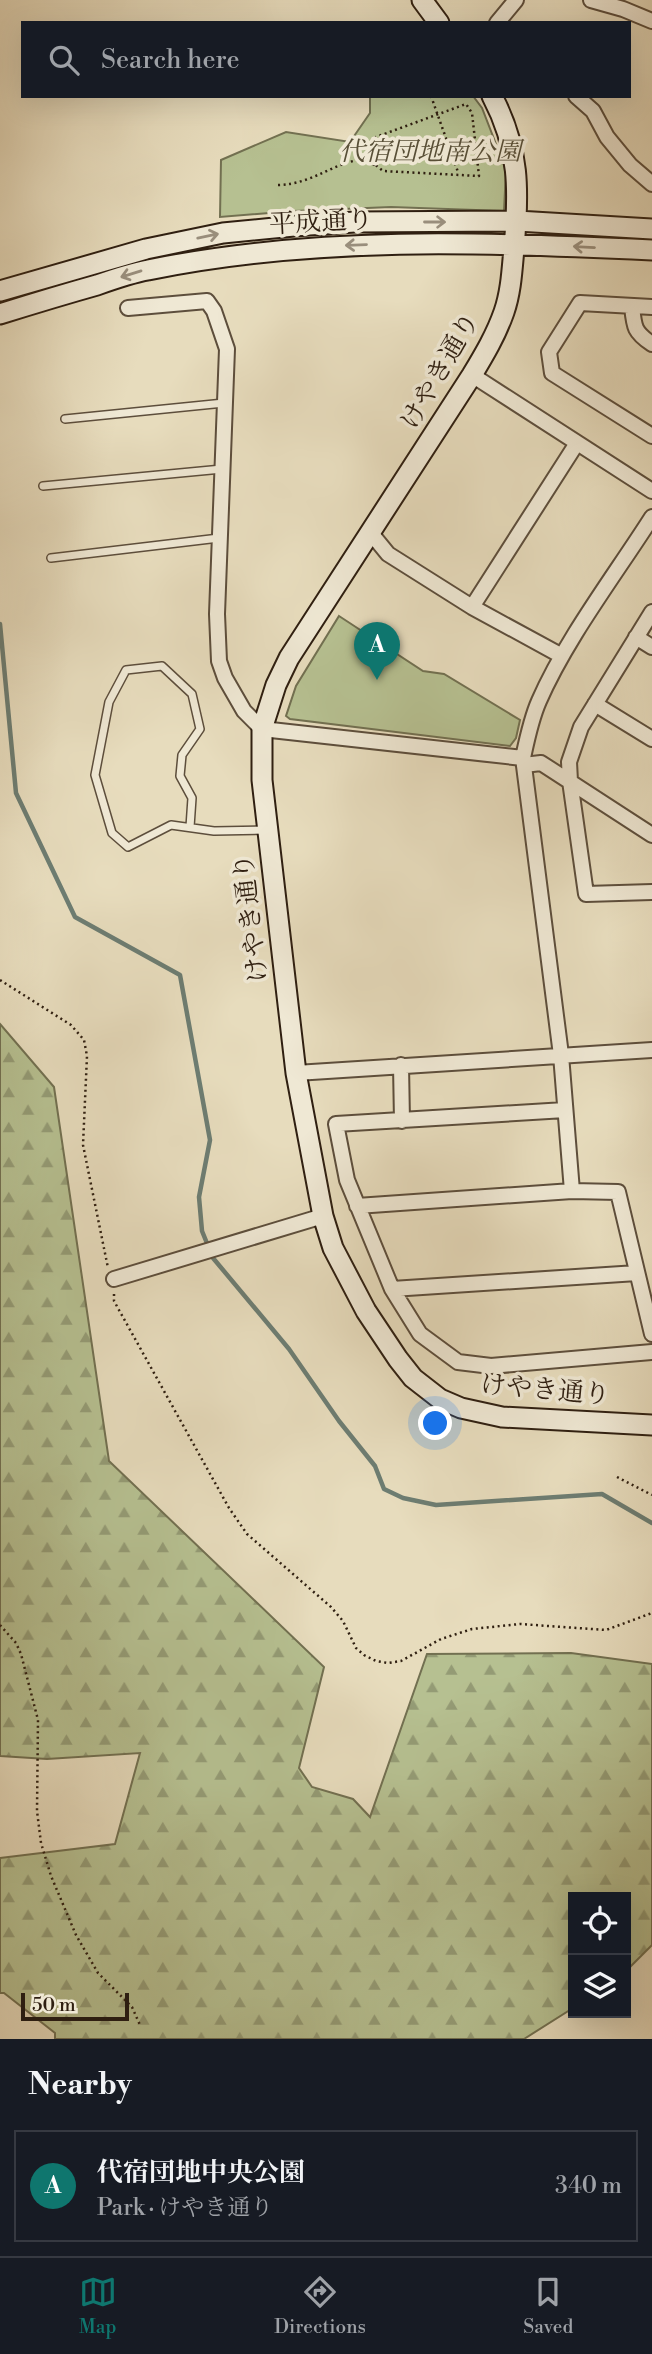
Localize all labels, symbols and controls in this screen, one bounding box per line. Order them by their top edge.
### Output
search box [21,21,631,98]
icon: search [45,41,83,79]
text: Search here [101,44,240,76]
park label: 代宿団地南公園 [339,136,525,168]
street label: 平成通り [268,203,374,241]
one-way arrow [423,215,446,229]
one-way arrow [196,229,219,243]
one-way arrow [345,239,368,252]
one-way arrow [573,240,596,253]
one-way arrow [121,269,143,282]
street label: けやき通り [394,307,486,435]
pin: A [354,622,400,680]
street label: けやき通り [227,852,275,984]
street label: けやき通り [479,1368,611,1412]
your location [418,1406,452,1440]
map controls [568,1892,631,2018]
button: locate [568,1892,631,1955]
button: layers [568,1955,631,2018]
scale bar [21,1990,130,2022]
text: 50 m [32,1993,76,2017]
text: Nearby [28,2066,132,2104]
text: 代宿団地中央公園 [97,2157,305,2189]
text: A [45,2172,61,2200]
text: 340 m [555,2172,622,2200]
text: Park · けやき通り [97,2194,273,2222]
tab: Map [79,2273,117,2339]
tab: Directions [274,2273,366,2339]
tab: Saved [523,2273,573,2339]

